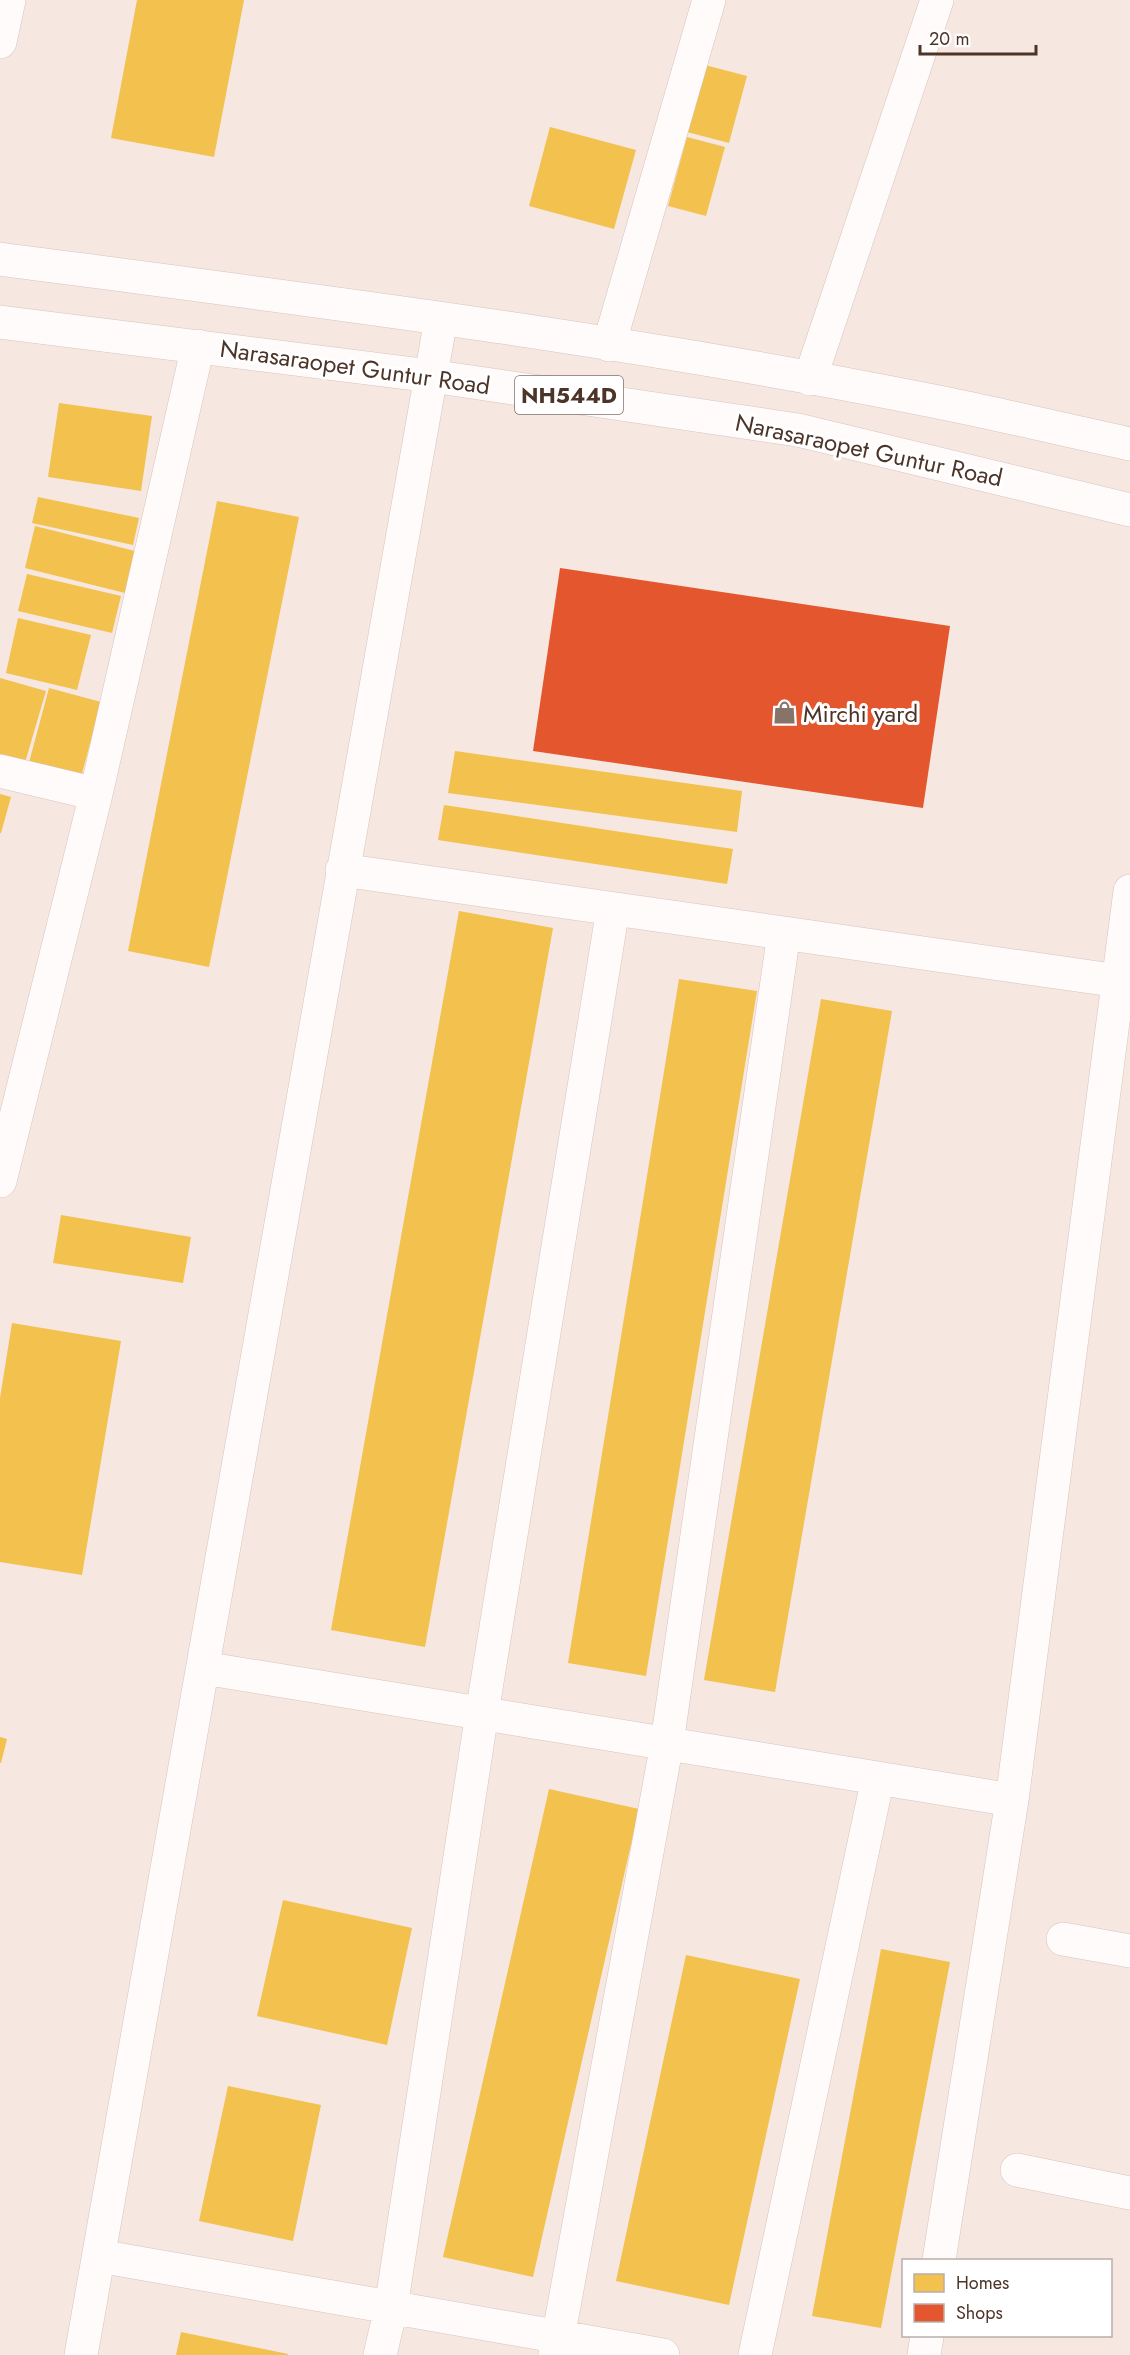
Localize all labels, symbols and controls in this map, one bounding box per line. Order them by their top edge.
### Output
scale bar [920,18,1036,56]
text: 20 m [929,26,969,52]
street label: Narasaraopet Guntur Road [218,331,492,403]
road number: NH544D [515,376,623,414]
street label: Narasaraopet Guntur Road [732,405,1006,495]
place label: Mirchi yard [803,696,918,731]
shop icon: Mirchi yard [772,700,798,726]
legend [902,2259,1112,2337]
text: Homes [956,2270,1009,2296]
text: Shops [956,2300,1003,2326]

